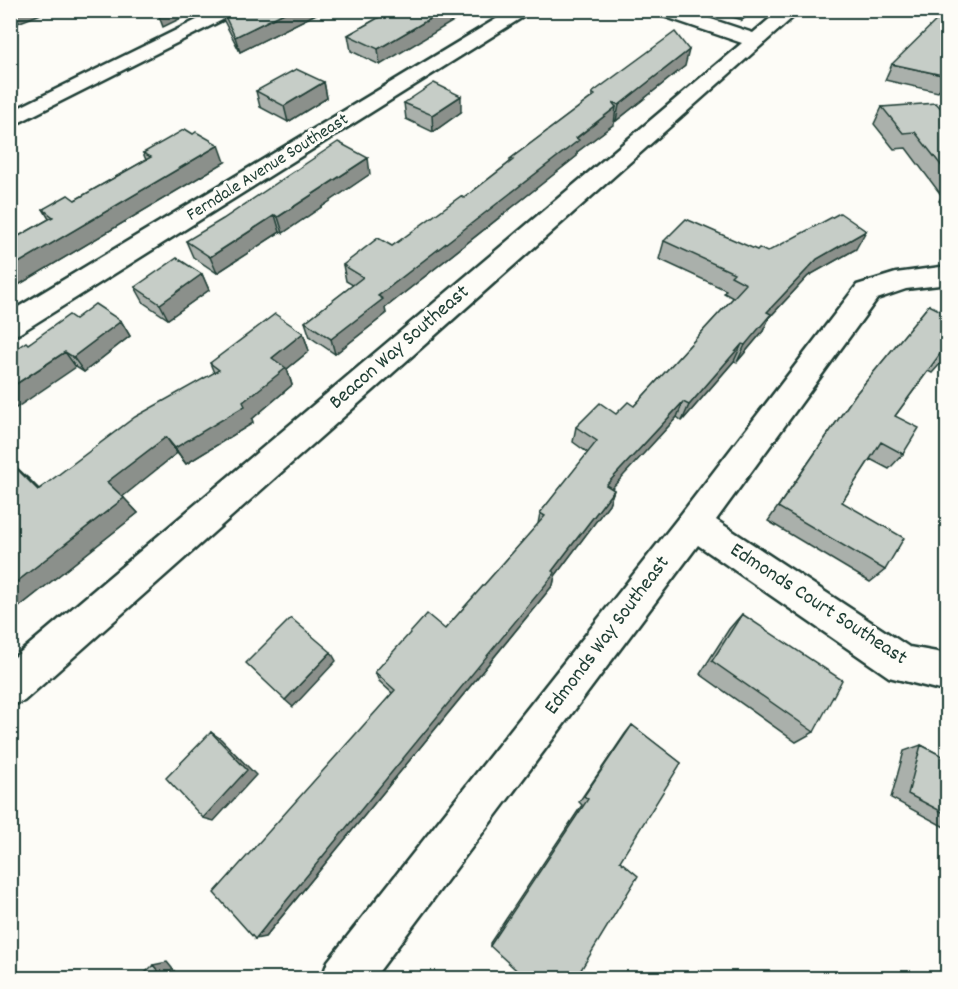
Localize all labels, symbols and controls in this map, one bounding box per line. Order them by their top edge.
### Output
street label: Ferndale Avenue Southeast [182,108,354,228]
street label: Beacon Way Southeast [323,278,477,417]
street label: Edmonds Court Southeast [723,536,913,674]
street label: Edmonds Way Southeast [538,550,678,722]

